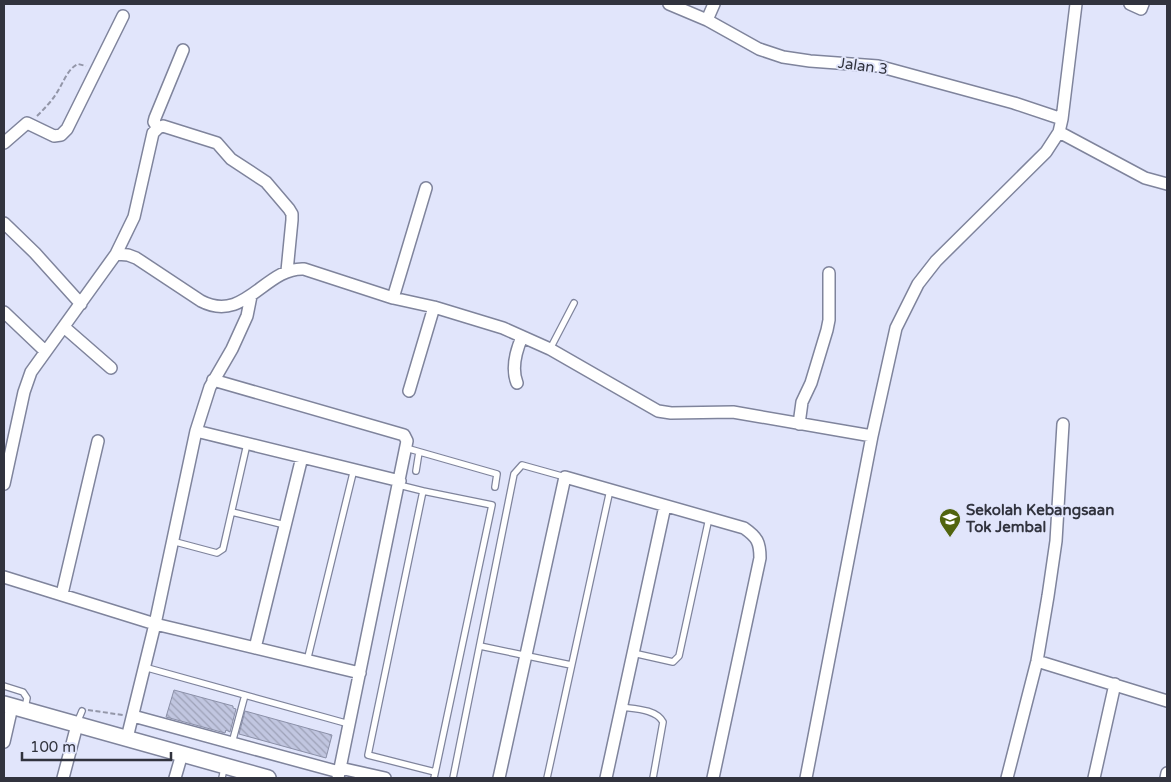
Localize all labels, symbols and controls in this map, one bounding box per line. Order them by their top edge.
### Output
street label: Jalan 3 [837,54,889,78]
place label: Sekolah Kebangsaan Tok Jembal [965,501,1114,536]
school or university icon: Sekolah Kebangsaan Tok Jembal [938,507,962,538]
scale bar [22,730,171,762]
text: 100 m [30,738,76,756]

